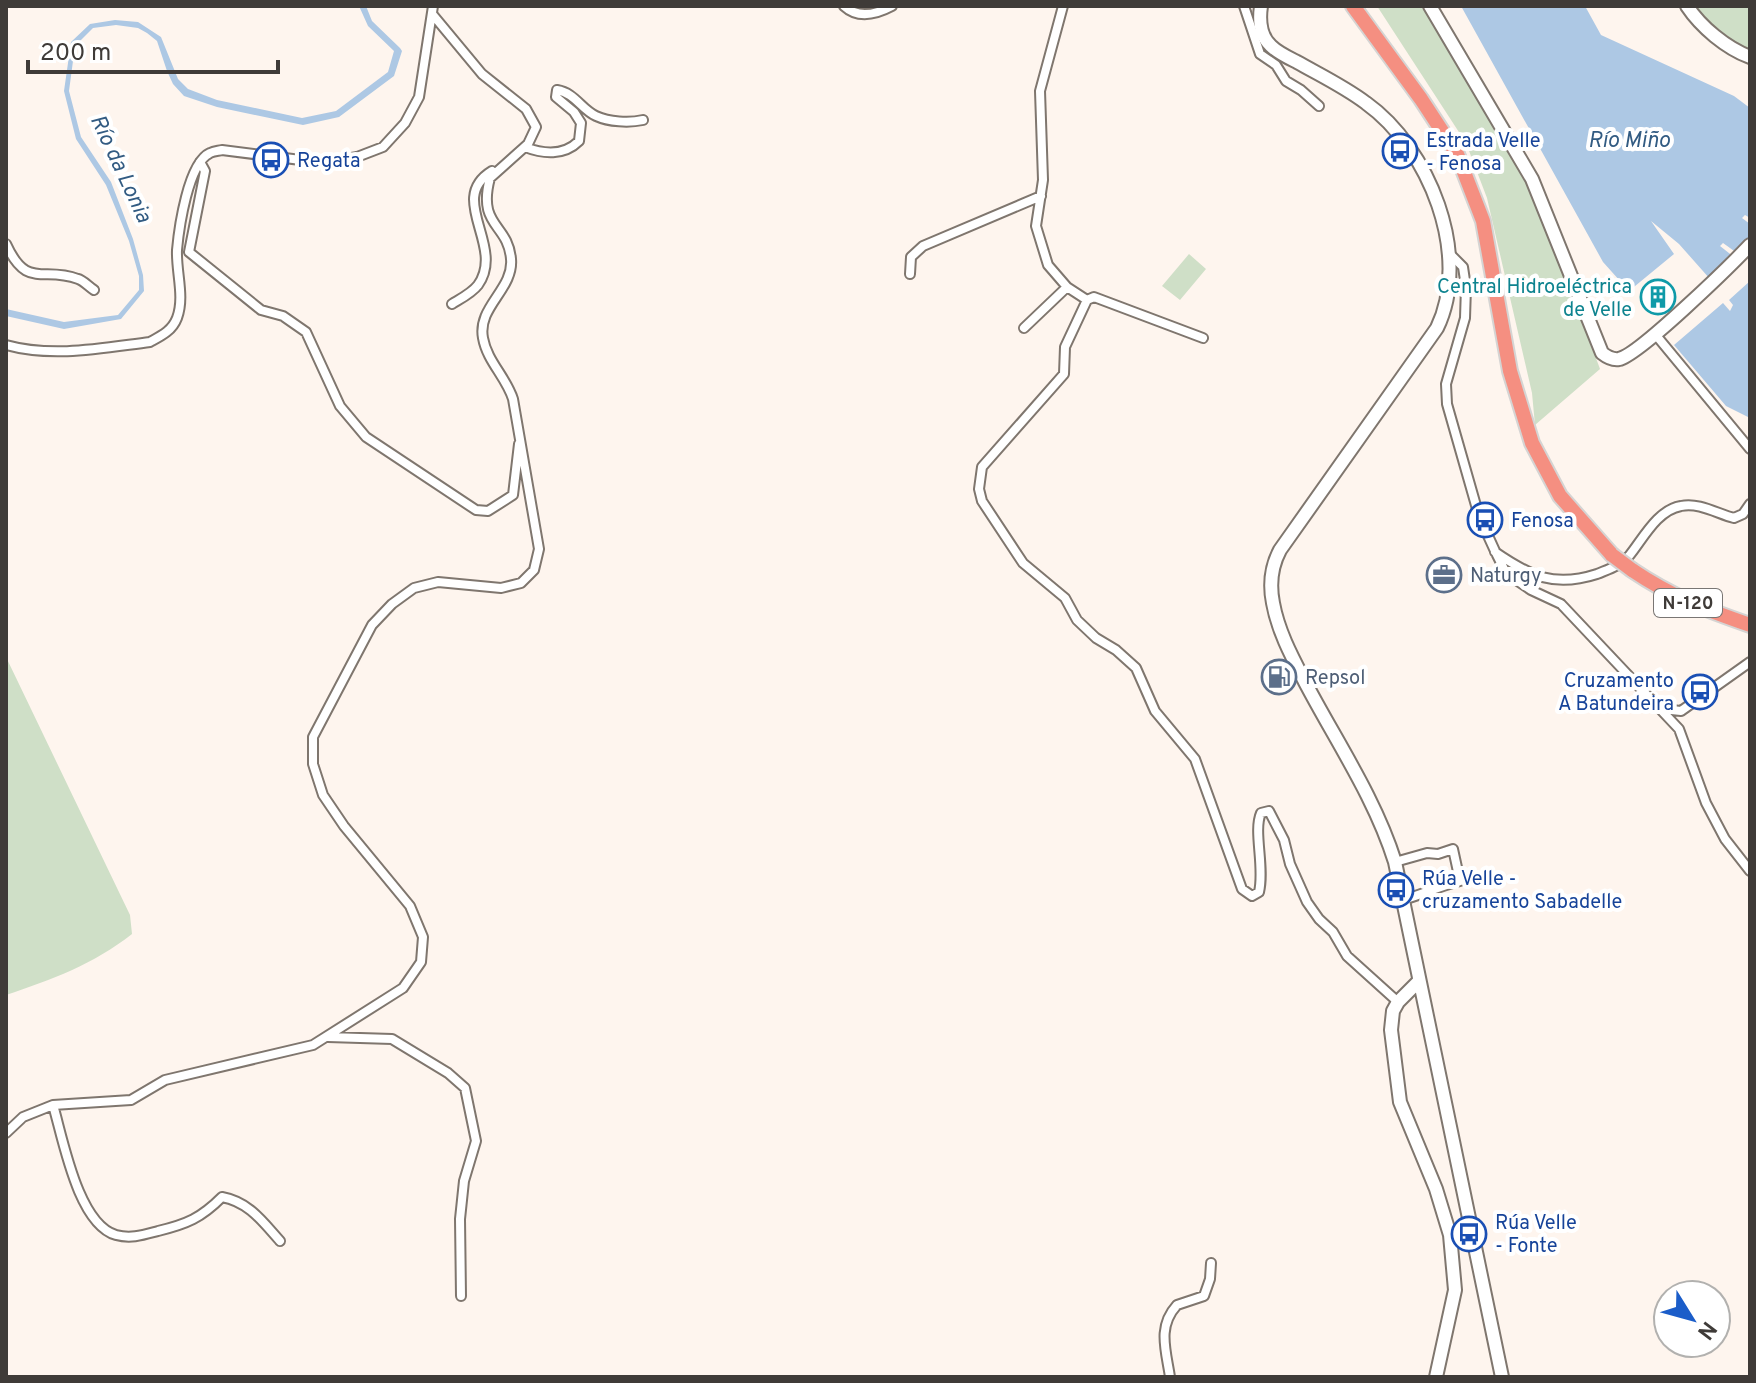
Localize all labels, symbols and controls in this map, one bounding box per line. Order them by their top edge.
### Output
scale bar [28,24,278,74]
text: 200 m [40,39,111,69]
water label: Río da Lonia [83,111,157,228]
water label: Río Miño [1588,128,1670,155]
place label: Estrada Velle - Fenosa [1426,129,1541,178]
bus stop icon: Estrada Velle - Fenosa [1381,132,1419,170]
bus stop icon: Regata [252,141,290,179]
place label: Regata [297,149,360,175]
place label: Central Hidroeléctrica de Velle [1437,275,1632,324]
building icon: Central Hidroeléctrica de Velle [1639,278,1677,316]
bus stop icon: Fenosa [1466,501,1504,539]
place label: Fenosa [1511,509,1574,535]
office icon: Naturgy [1425,556,1463,594]
place label: Naturgy [1470,564,1542,590]
road number: N-120 [1654,589,1722,617]
fuel station icon: Repsol [1260,658,1298,696]
place label: Repsol [1305,666,1365,692]
place label: Cruzamento A Batundeira [1558,669,1674,718]
bus stop icon: Cruzamento A Batundeira [1681,673,1719,711]
place label: Rúa Velle - cruzamento Sabadelle [1422,867,1622,916]
bus stop icon: Rúa Velle - cruzamento Sabadelle [1377,871,1415,909]
place label: Rúa Velle - Fonte [1495,1211,1577,1260]
bus stop icon: Rúa Velle - Fonte [1450,1215,1488,1253]
north arrow [1652,1279,1732,1359]
text: N [1690,1315,1722,1344]

